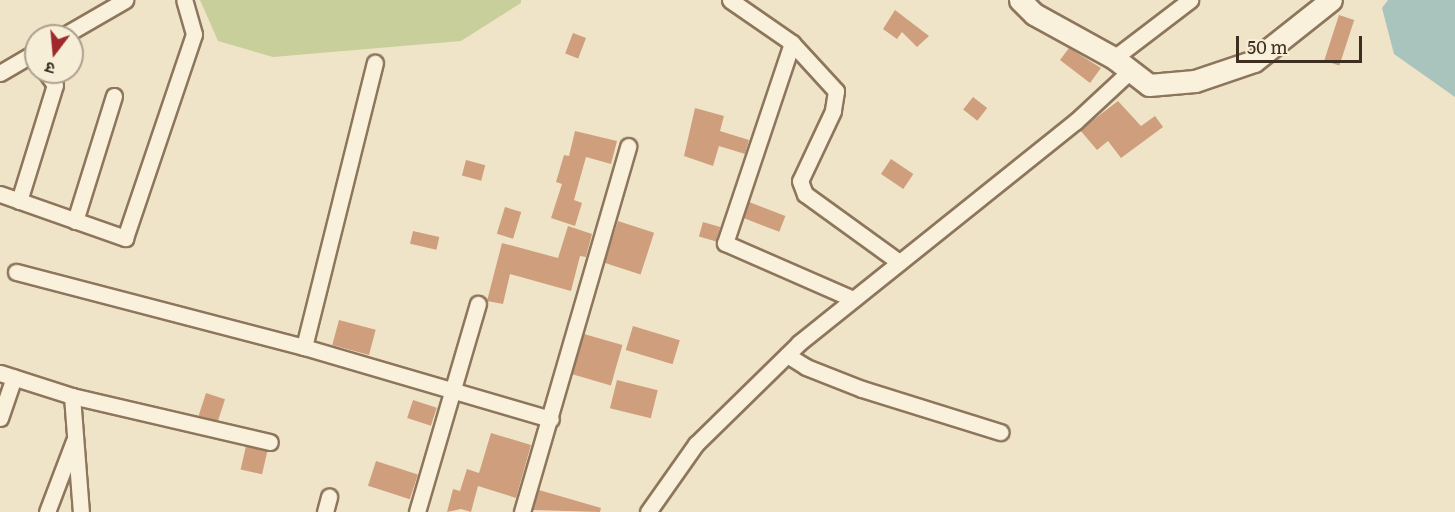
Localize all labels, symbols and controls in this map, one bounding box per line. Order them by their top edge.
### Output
north arrow [24,24,84,84]
scale bar [1239,24,1365,62]
text: 50 m [1247,33,1288,60]
text: उ [42,57,57,82]

